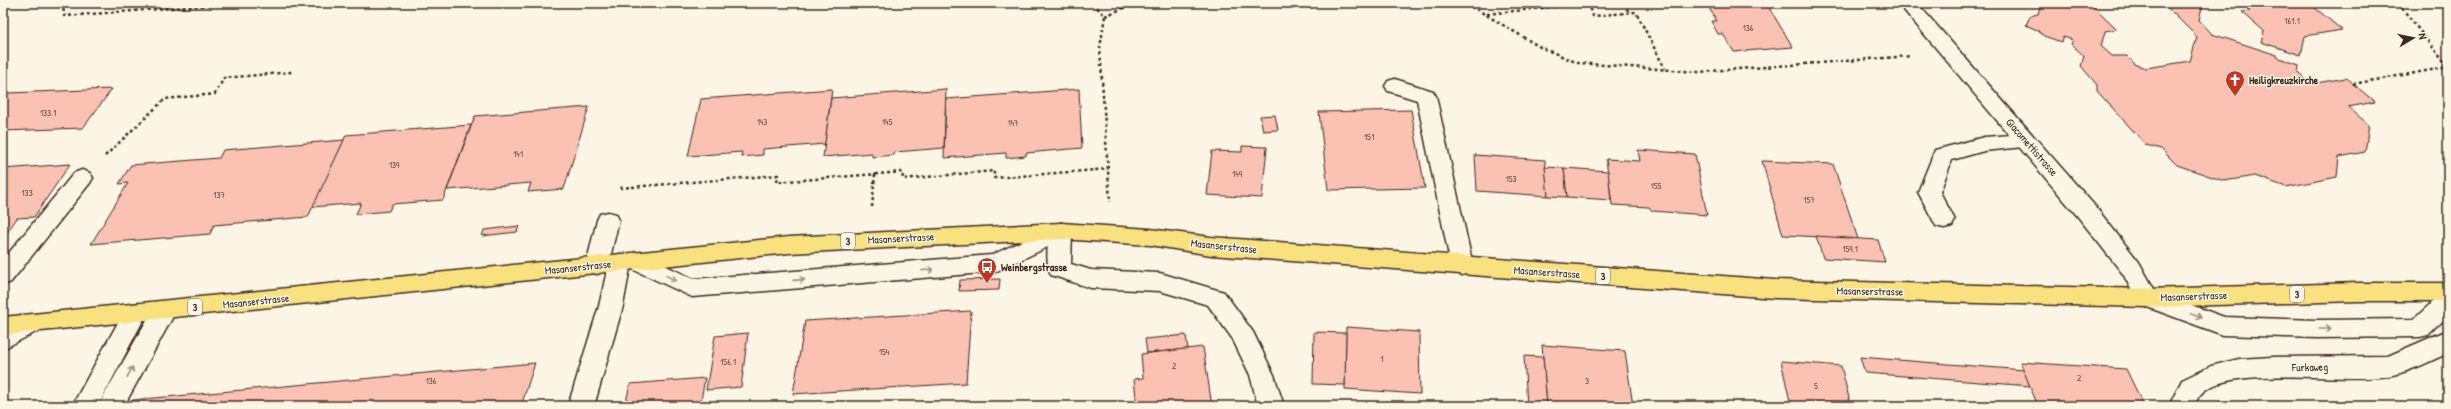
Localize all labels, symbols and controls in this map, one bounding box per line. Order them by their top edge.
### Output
house number: 161.1 [2284,15,2300,27]
north arrow [2393,18,2433,58]
house number: 136 [1743,22,1754,34]
text: N [2415,32,2430,41]
church icon: Heiligkreuzkirche [2224,69,2246,97]
place label: Heiligkreuzkirche [2249,73,2319,88]
house number: 133.1 [40,107,56,119]
street label: Giacomettistrasse [2003,115,2061,179]
house number: 143 [757,116,767,128]
house number: 145 [882,116,892,128]
house number: 147 [1007,117,1019,129]
house number: 151 [1364,131,1374,143]
house number: 141 [513,148,523,160]
house number: 139 [389,159,400,171]
house number: 149 [1232,168,1243,180]
house number: 153 [1505,173,1517,185]
house number: 155 [1651,180,1662,192]
house number: 133 [21,187,33,199]
house number: 137 [213,189,225,201]
house number: 157 [1803,194,1815,206]
street label: Masanserstrasse [867,229,935,247]
road number: 3 [841,233,855,249]
street label: Masanserstrasse [1190,236,1258,257]
house number: 159.1 [1842,243,1858,255]
street label: Masanserstrasse [544,256,612,277]
bus stop icon: Weinbergstrasse [976,256,998,284]
place label: Weinbergstrasse [1001,260,1068,275]
street label: Masanserstrasse [1513,263,1581,281]
one-way arrow [921,266,934,273]
road number: 3 [1596,268,1610,284]
one-way arrow [665,275,677,282]
one-way arrow [792,277,805,284]
street label: Masanserstrasse [1837,283,1904,299]
road number: 3 [2290,286,2304,302]
street label: Masanserstrasse [2160,288,2228,304]
street label: Masanserstrasse [222,290,290,311]
road number: 3 [188,299,202,315]
one-way arrow [2190,313,2202,321]
one-way arrow [2318,325,2331,333]
house number: 154 [879,346,890,358]
house number: 1 [1380,353,1384,365]
house number: 156.1 [720,356,736,368]
house number: 2 [1172,360,1177,372]
street label: Furkaweg [2291,360,2328,374]
one-way arrow [127,366,134,378]
house number: 2 [2077,372,2082,384]
house number: 136 [426,375,437,387]
house number: 3 [1585,375,1589,387]
house number: 5 [1814,380,1818,392]

